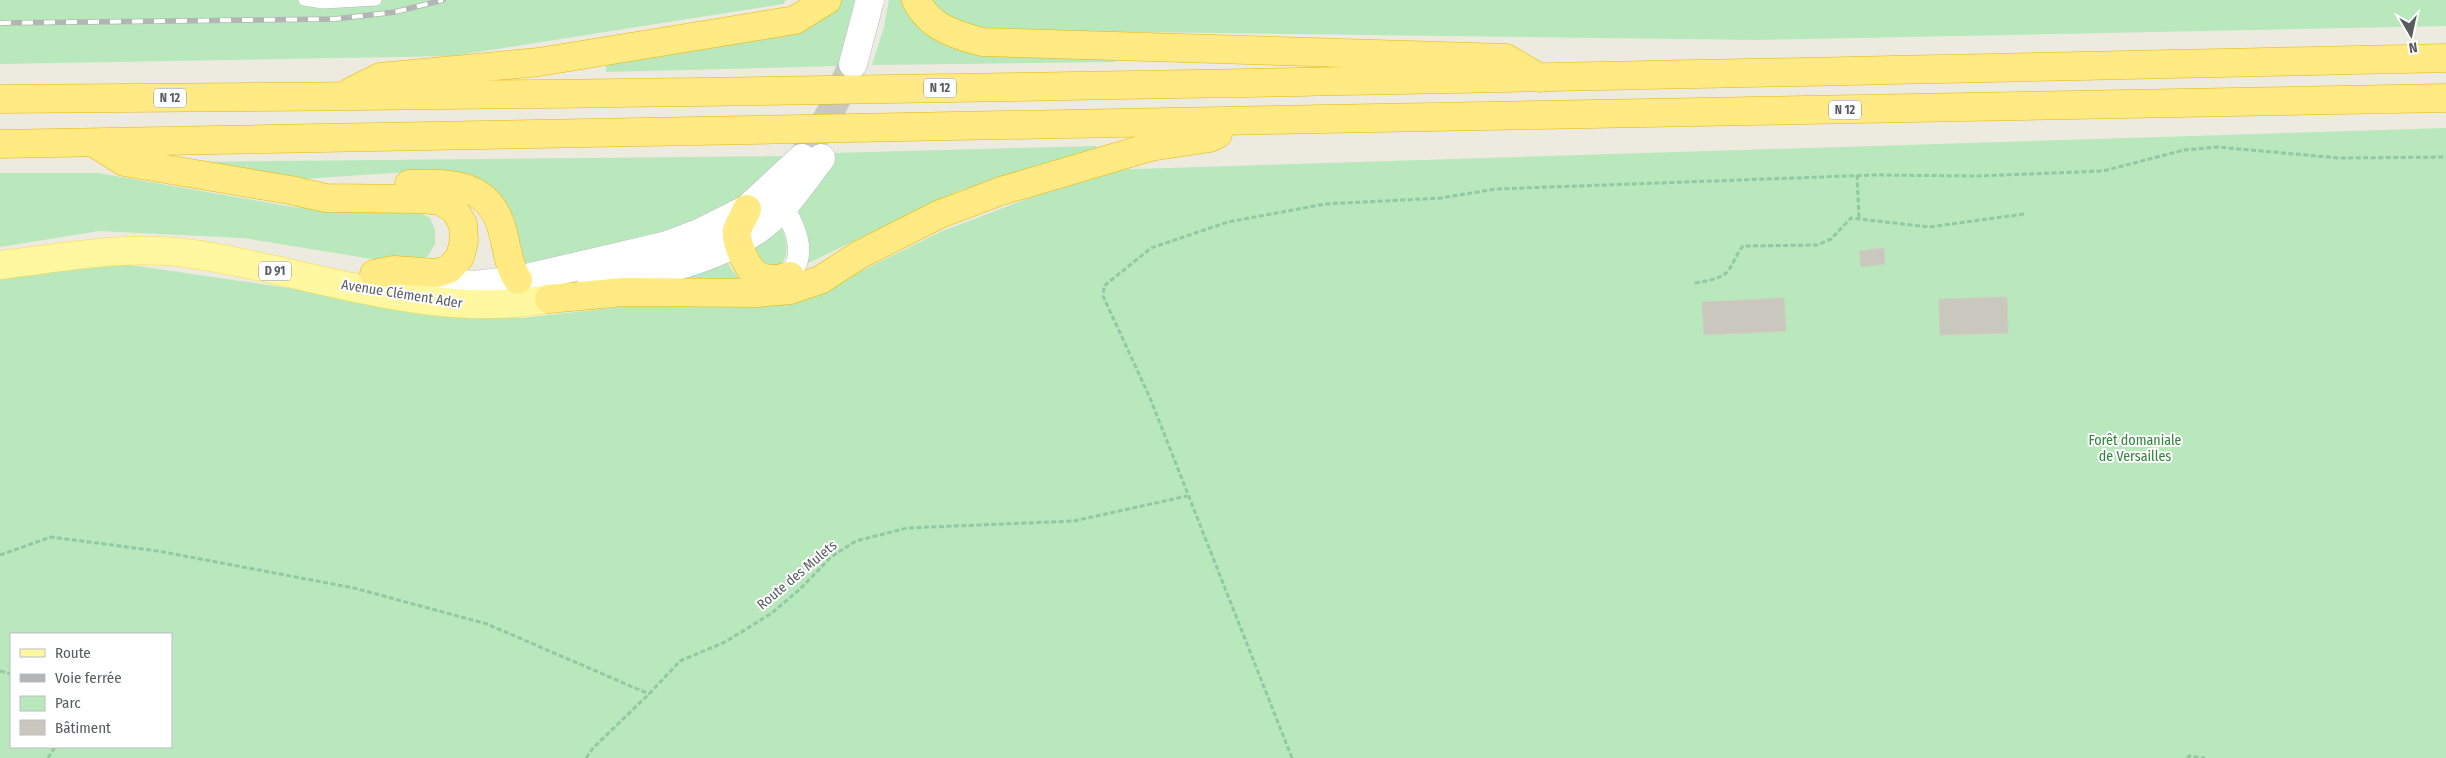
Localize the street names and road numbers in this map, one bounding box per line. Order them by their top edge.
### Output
road number: N 12 [924,78,956,98]
road number: N 12 [154,89,186,108]
road number: N 12 [1829,100,1861,120]
road number: D 91 [259,262,291,280]
street label: Avenue Clément Ader [340,276,464,312]
street label: Route des Mulets [754,537,840,613]

